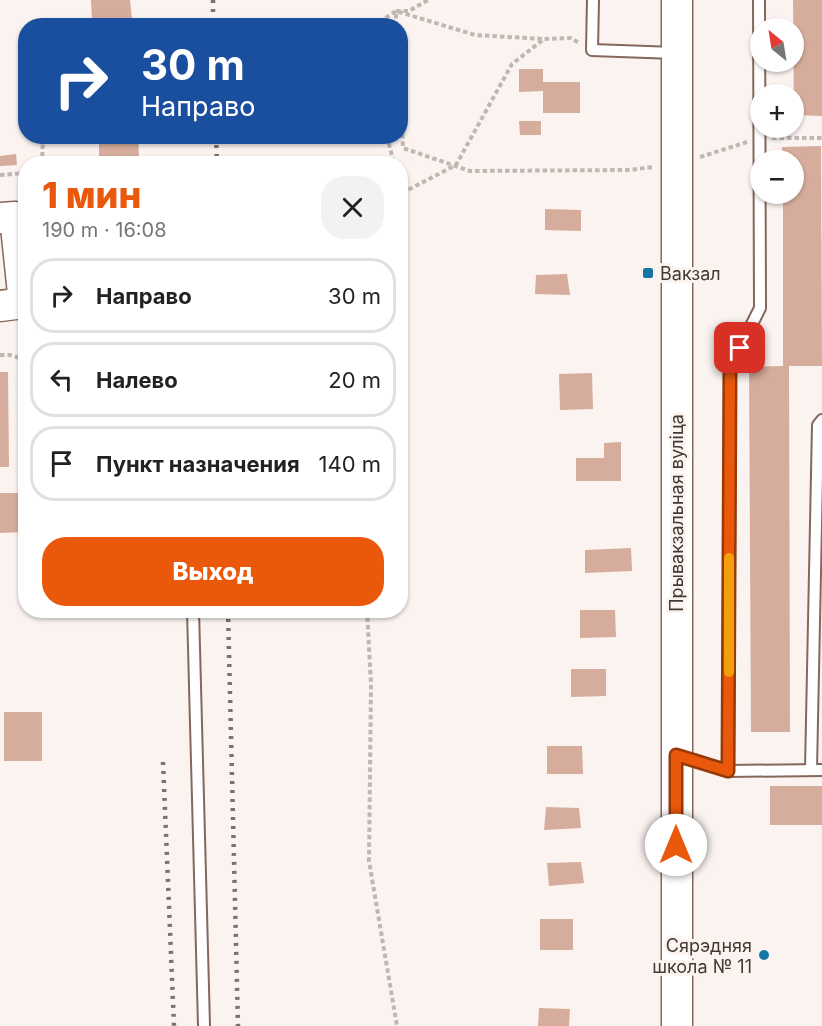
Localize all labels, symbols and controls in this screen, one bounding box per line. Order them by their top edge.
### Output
north arrow [750,18,804,72]
map controls [750,18,804,204]
text: 30 m [141,39,245,90]
icon: right [42,42,120,120]
button: + [750,84,804,138]
text: Направо [141,90,256,123]
button: − [750,150,804,204]
text: 1 мин [42,173,141,217]
button: close [321,176,384,239]
text: 190 m · 16:08 [42,218,167,242]
place label: Вакзал [660,263,721,284]
marker: Вакзал [641,266,655,280]
icon: right [45,279,78,312]
text: Направо [96,283,192,309]
text: 30 m [328,283,381,309]
pin [714,322,765,373]
icon: arrive [723,331,756,364]
icon: left [45,363,78,396]
text: Налево [96,367,178,393]
text: 20 m [328,367,381,393]
street label: Прывакзальная вуліца [666,414,687,612]
icon: arrive [45,447,78,480]
text: Пункт назначения [96,451,300,477]
text: 140 m [319,451,381,477]
button: Выход [42,537,384,606]
position arrow [644,813,708,877]
place label: Сярэдняя школа № 11 [652,935,752,977]
marker: Сярэдняя школа № 11 [757,948,771,962]

